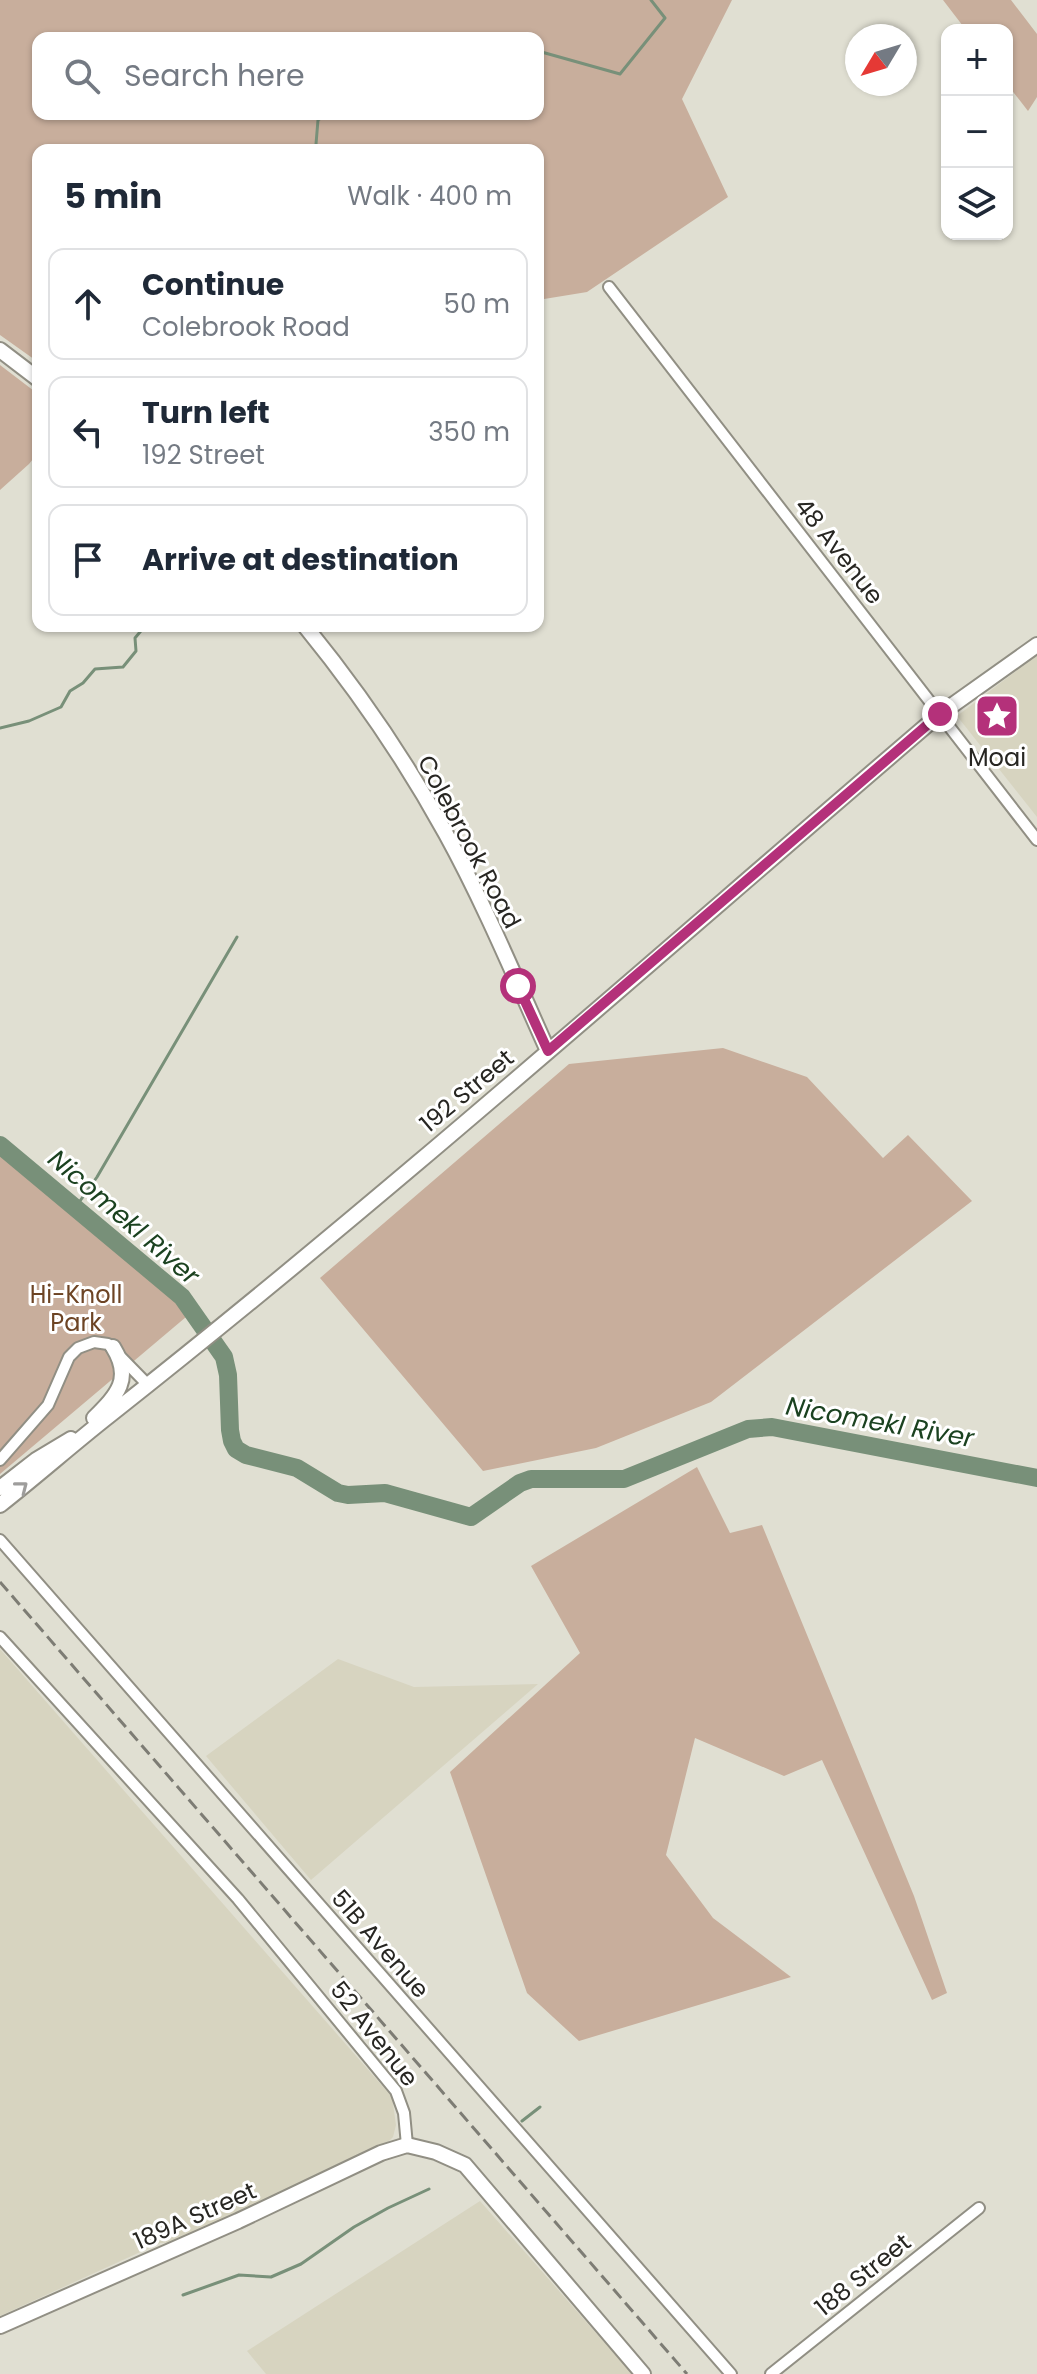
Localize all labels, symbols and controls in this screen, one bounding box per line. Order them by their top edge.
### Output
north arrow [845,24,917,96]
map controls [941,24,1013,240]
button: + [941,24,1013,96]
search box [32,32,544,120]
icon: search [60,54,104,98]
text: Search here [124,54,305,97]
button: − [941,96,1013,168]
button: layers [941,168,1013,240]
text: 5 min [64,172,162,220]
text: Walk · 400 m [347,178,512,214]
text: Continue [142,263,284,306]
icon: ahead [66,282,110,326]
text: 50 m [444,286,510,322]
text: Colebrook Road [142,309,350,345]
text: Turn left [142,391,270,434]
icon: left [66,410,110,454]
text: 350 m [428,414,510,450]
text: 192 Street [142,437,265,473]
street label: 48 Avenue [787,491,891,611]
icon: arrive [66,538,110,582]
text: Arrive at destination [142,538,459,581]
place icon: Moai [973,692,1021,740]
route end [922,696,958,732]
place label: Moai [968,741,1026,774]
street label: Colebrook Road [410,749,529,934]
route start [500,968,536,1004]
street label: 192 Street [413,1042,521,1140]
water label: Nicomekl River [40,1141,209,1294]
park label: Hi-Knoll Park [30,1278,122,1339]
water label: Nicomekl River [783,1388,978,1456]
one-way arrow [13,1483,28,1497]
street label: 51B Avenue [324,1882,437,2005]
street label: 52 Avenue [323,1974,426,2093]
street label: 189A Street [128,2174,261,2257]
street label: 188 Street [808,2226,918,2324]

